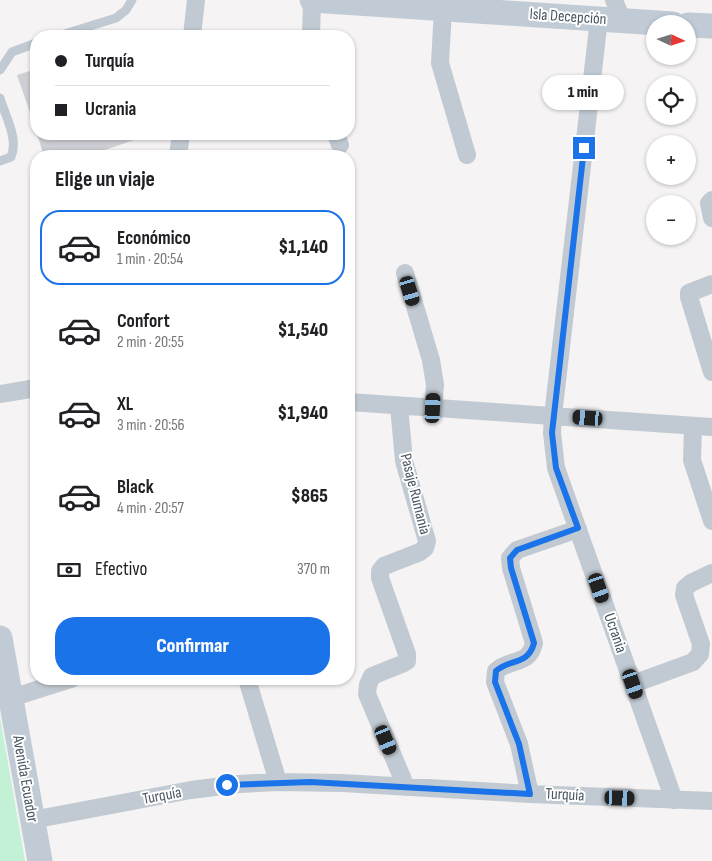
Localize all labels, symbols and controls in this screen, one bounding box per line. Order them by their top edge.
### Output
street label: Isla Decepción [529,5,607,29]
north arrow [646,15,696,65]
map controls [646,15,696,245]
text: Turquía [85,50,134,73]
button: locate [646,75,696,125]
callout: 1 min [543,76,625,110]
text: 1 min [568,83,598,102]
text: Ucrania [85,98,136,121]
button: + [646,135,696,185]
route end [573,137,595,159]
text: Elige un viaje [55,166,155,193]
button: − [646,195,696,245]
icon: car [57,225,102,270]
text: Económico [117,227,191,250]
text: $1,140 [279,236,328,259]
text: 1 min · 20:54 [117,250,183,269]
car [398,274,421,308]
icon: car [57,308,102,353]
text: Confort [117,310,170,333]
text: $1,540 [278,319,328,342]
text: 2 min · 20:55 [117,333,184,352]
icon: car [57,391,102,436]
text: XL [117,393,133,416]
car [424,393,441,423]
text: $1,940 [277,402,328,425]
car [572,409,603,427]
text: 3 min · 20:56 [117,416,185,435]
street label: Pasaje Rumania [396,451,434,537]
icon: car [57,474,102,519]
text: Black [117,476,154,499]
text: $865 [291,485,328,508]
text: 4 min · 20:57 [117,499,184,518]
icon: cash [55,556,83,584]
text: Efectivo [95,558,147,581]
text: 370 m [297,560,330,579]
car [587,571,610,605]
street label: Ucrania [599,611,631,655]
button: Confirmar [55,617,330,675]
car [621,667,644,701]
car [373,723,398,757]
street label: Avenida Ecuador [8,733,42,824]
route start [216,774,238,796]
street label: Turquía [141,783,183,809]
street label: Turquía [545,784,585,806]
car [604,790,635,806]

